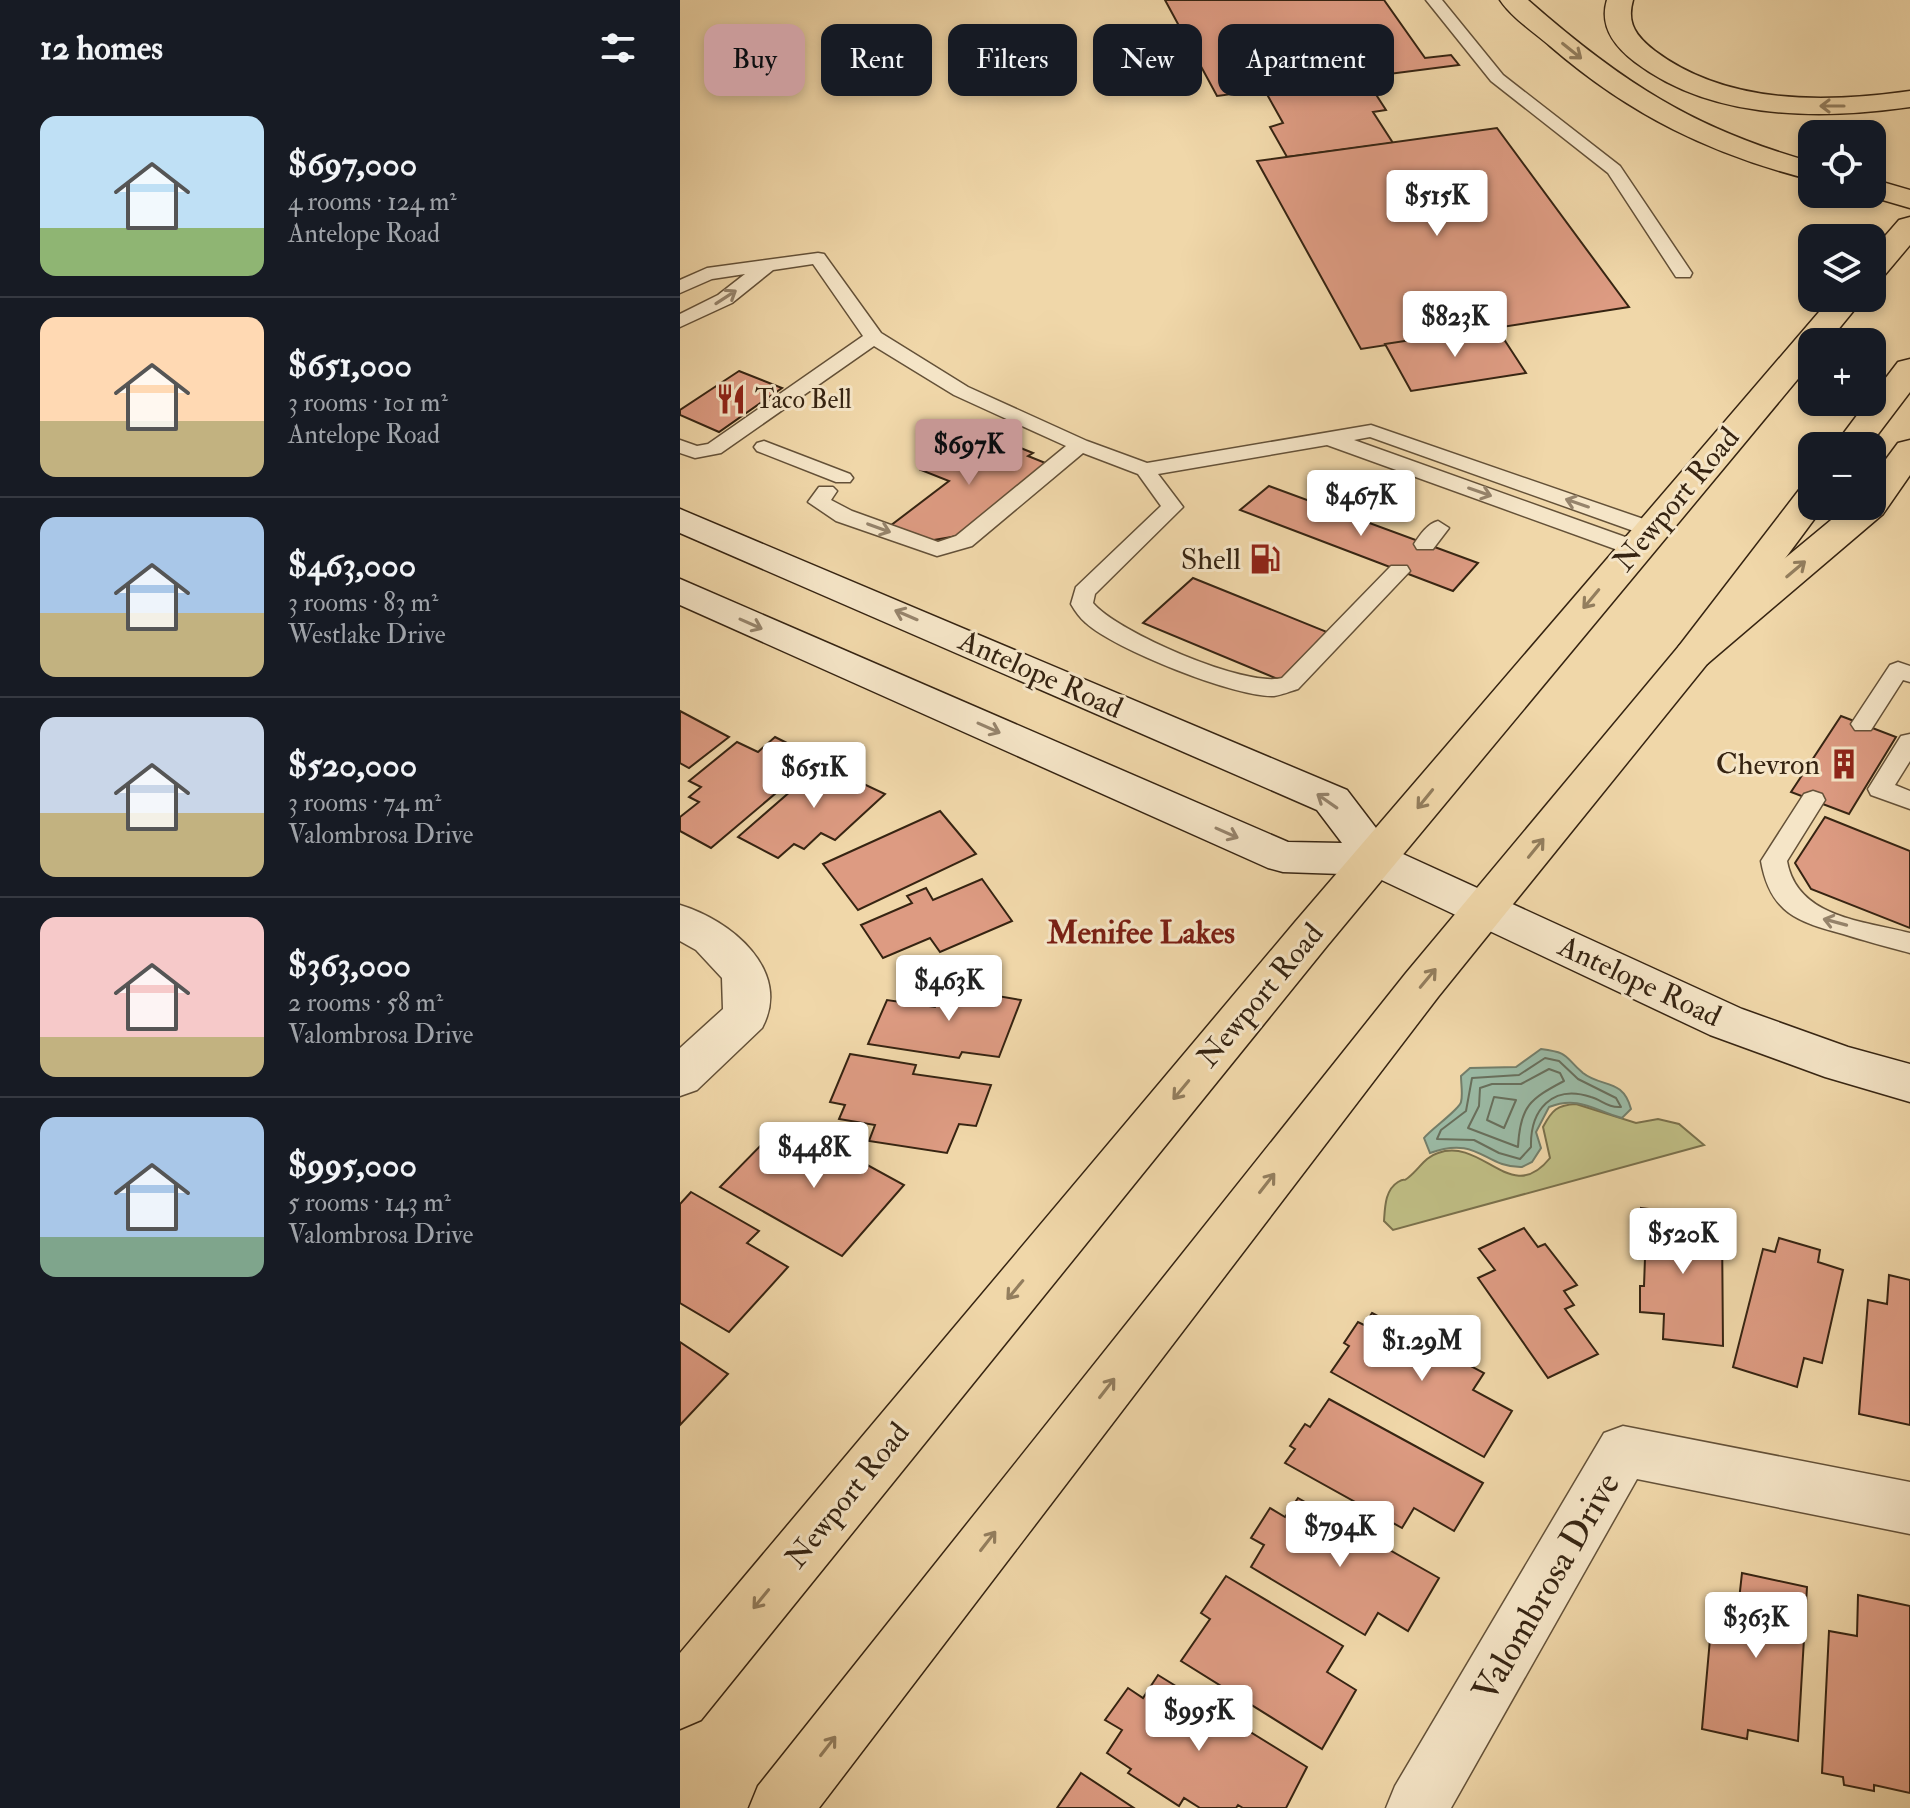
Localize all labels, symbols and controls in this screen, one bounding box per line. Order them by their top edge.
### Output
chip: Buy [704,24,805,96]
chip: Rent [821,24,932,96]
chip: Filters [948,24,1077,96]
chip: New [1093,24,1202,96]
chip: Apartment [1218,24,1394,96]
icon: filters [596,26,640,70]
text: 12 homes [40,27,163,70]
one-way arrow [1561,42,1582,60]
one-way arrow [1820,98,1846,114]
map controls [1798,120,1886,520]
button: locate [1798,120,1886,208]
text: $697,000 [288,143,417,186]
icon: home [104,148,200,244]
pin: $515K [1381,170,1493,238]
text: $515K [1405,180,1469,212]
text: 4 rooms · 124 m² [288,186,457,218]
text: Antelope Road [288,218,440,250]
button: layers [1798,224,1886,312]
one-way arrow [714,288,736,305]
pin: $823K [1399,291,1511,359]
text: $823K [1421,301,1489,333]
button: + [1798,328,1886,416]
text: $651,000 [288,344,412,387]
icon: home [104,349,200,445]
restaurant icon: Taco Bell [714,382,748,416]
place label: Taco Bell [755,384,852,416]
text: 3 rooms · 101 m² [288,387,448,419]
text: Antelope Road [288,419,440,451]
pin: $697K [913,419,1025,487]
street label: Newport Road [1605,420,1748,579]
text: $697K [933,429,1005,461]
button: − [1798,432,1886,520]
pin: $467K [1305,470,1417,538]
text: $467K [1325,480,1397,512]
one-way arrow [1468,486,1492,500]
one-way arrow [1565,495,1589,509]
one-way arrow [866,522,891,536]
place label: Shell [1181,541,1241,578]
fuel station icon: Shell [1248,542,1282,576]
text: $463,000 [288,544,416,587]
icon: home [104,549,200,645]
one-way arrow [1785,560,1806,578]
text: 3 rooms · 83 m² [288,587,438,619]
one-way arrow [1582,589,1600,609]
one-way arrow [894,606,919,621]
one-way arrow [739,617,763,632]
text: Westlake Drive [288,619,446,651]
street label: Antelope Road [952,621,1129,727]
one-way arrow [976,722,1001,737]
pin: $651K [758,742,870,810]
text: $520,000 [288,744,417,787]
place label: Chevron [1716,746,1820,783]
building icon: Chevron [1827,747,1861,781]
icon: home [104,749,200,845]
text: $651K [781,752,847,784]
text: 3 rooms · 74 m² [288,787,441,819]
one-way arrow [1416,788,1434,809]
one-way arrow [1317,792,1339,809]
text: Valombrosa Drive [288,819,473,851]
one-way arrow [1215,826,1239,841]
one-way arrow [1527,838,1545,859]
district label: Menifee Lakes [1046,913,1235,953]
one-way arrow [1822,914,1848,929]
street label: Newport Road [1189,916,1332,1075]
street label: Antelope Road [1552,927,1727,1035]
text: $363,000 [288,944,411,987]
icon: home [104,949,200,1045]
pin: $463K [893,955,1005,1023]
text: $463K [914,965,984,997]
one-way arrow [1419,969,1437,989]
text: 2 rooms · 58 m² [288,987,443,1019]
text: Valombrosa Drive [288,1019,473,1051]
one-way arrow [1173,1079,1190,1100]
pin: $448K [758,1122,870,1190]
text: $448K [777,1132,851,1164]
text: $995,000 [288,1144,417,1187]
icon: home [104,1149,200,1245]
one-way arrow [1259,1173,1276,1194]
text: 5 rooms · 143 m² [288,1187,451,1219]
pin: $520K [1627,1208,1739,1276]
text: $520K [1648,1218,1718,1250]
text: Valombrosa Drive [288,1219,473,1251]
one-way arrow [1006,1279,1024,1300]
pin: $1.29M [1357,1315,1487,1383]
text: $1.29M [1382,1325,1462,1357]
one-way arrow [1099,1378,1116,1399]
street label: Newport Road [777,1415,918,1576]
street label: Valombrosa Drive [1463,1464,1630,1709]
pin: $794K [1284,1501,1396,1569]
text: $794K [1304,1511,1376,1543]
one-way arrow [979,1531,996,1552]
one-way arrow [753,1588,770,1609]
pin: $363K [1700,1592,1812,1660]
text: $363K [1723,1602,1789,1634]
pin: $995K [1143,1685,1255,1753]
text: $995K [1164,1695,1234,1727]
one-way arrow [820,1736,837,1757]

